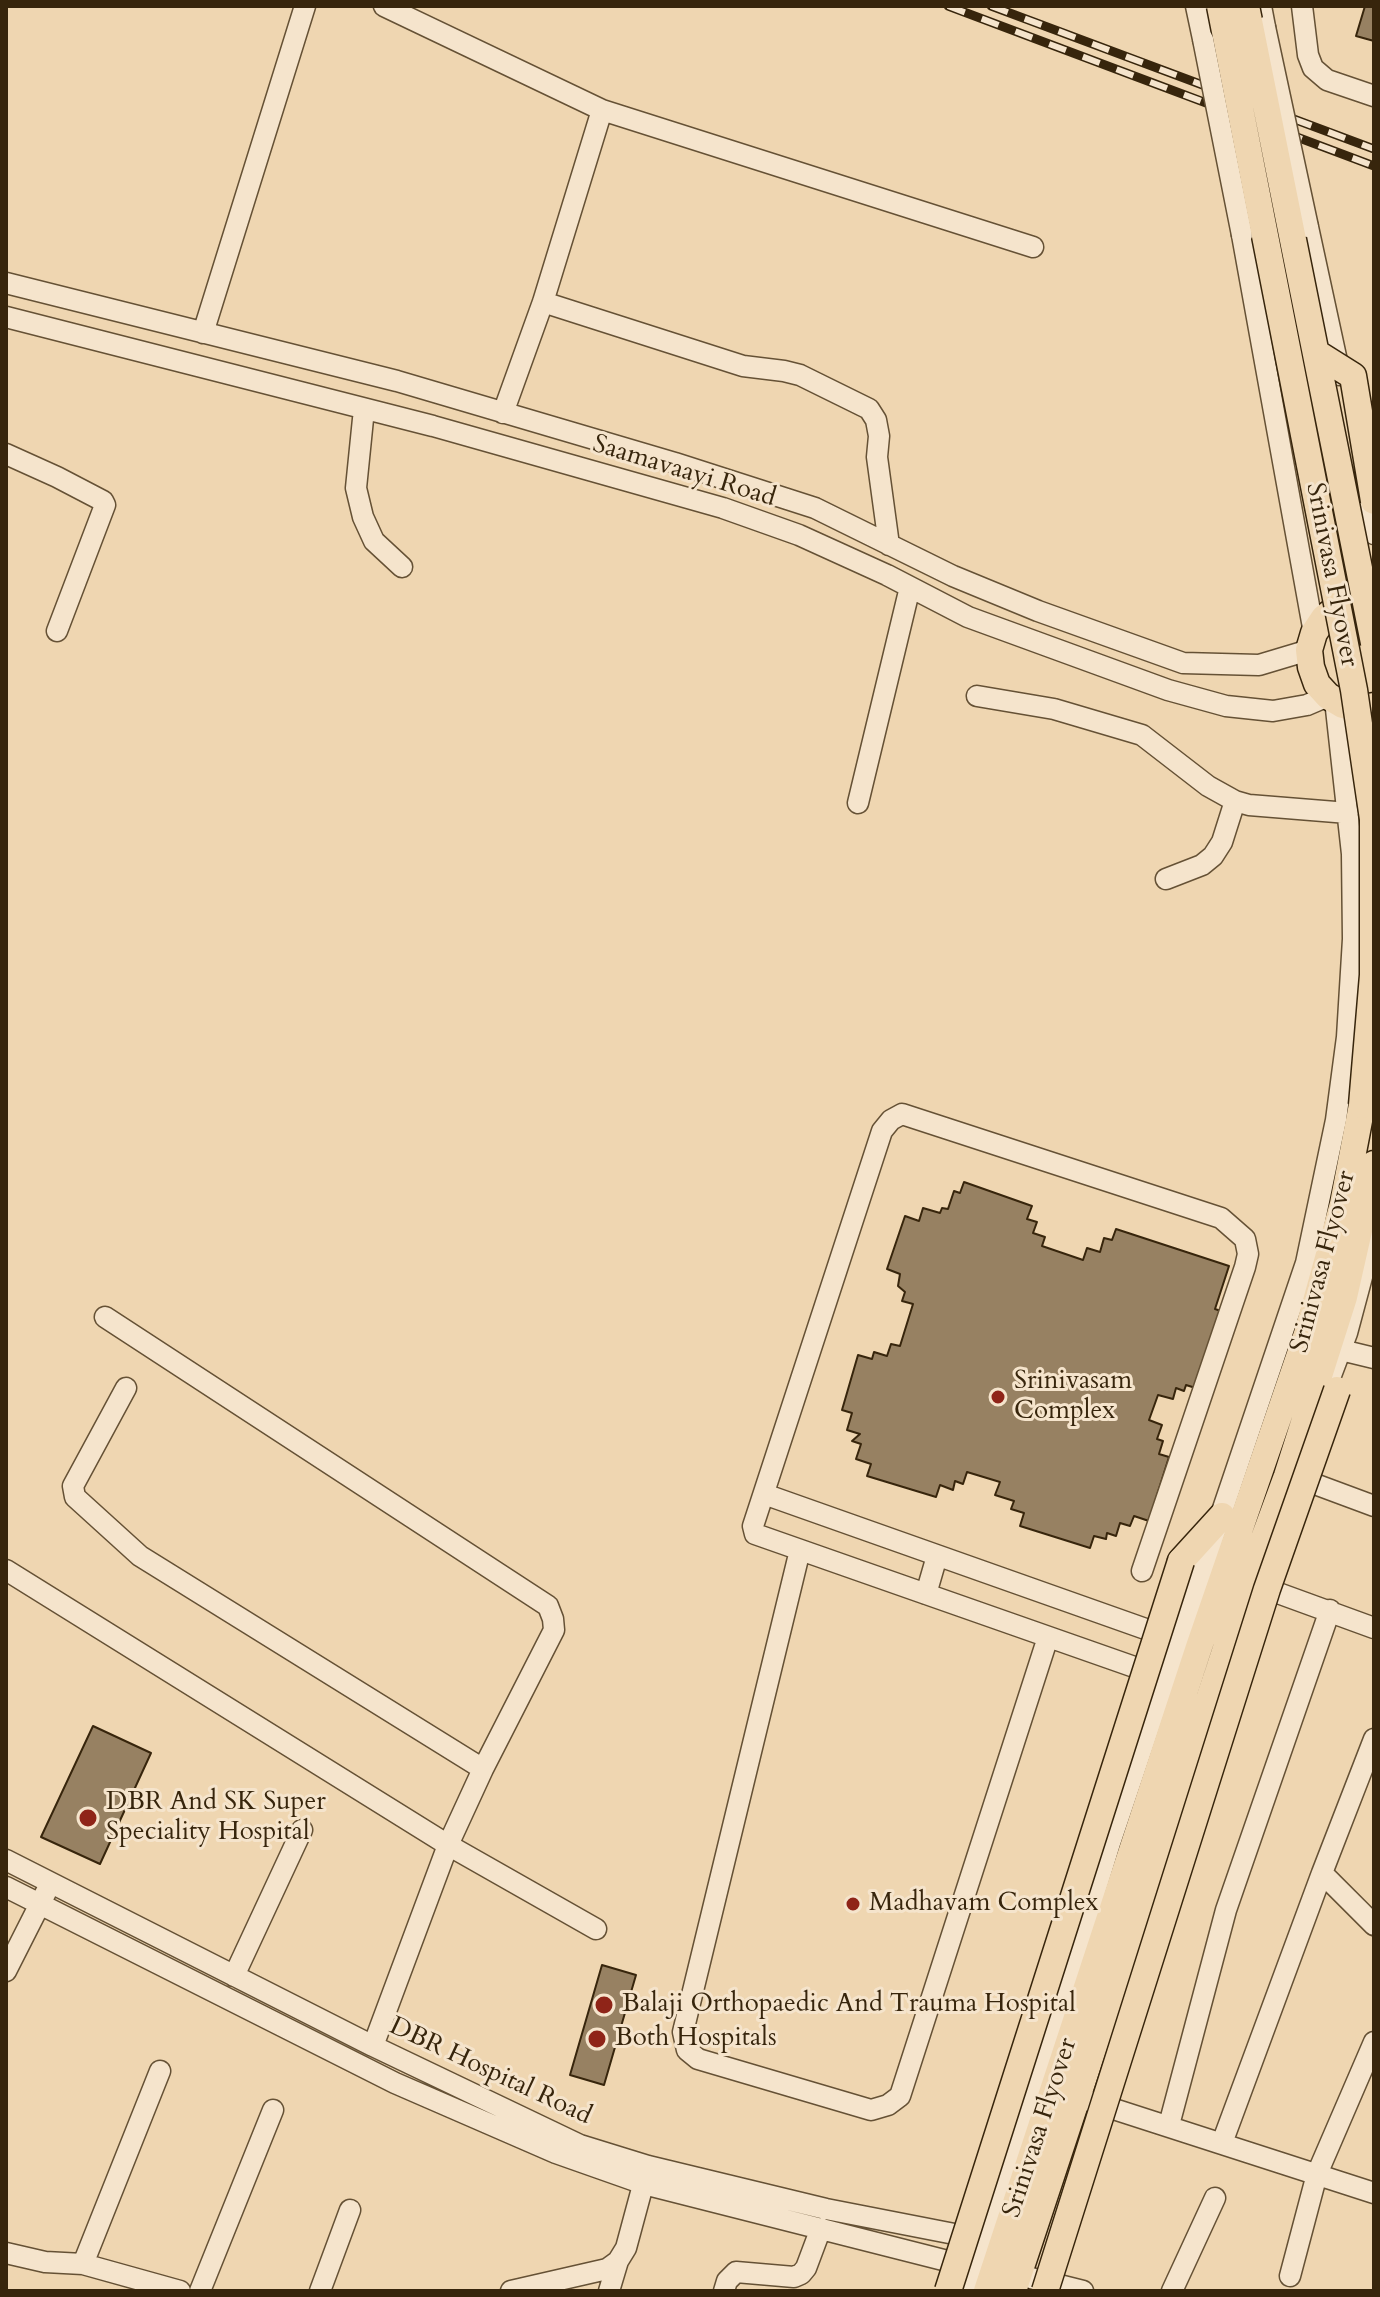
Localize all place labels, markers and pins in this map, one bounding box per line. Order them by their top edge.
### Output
place label: Srinivasam Complex [1014,1366,1132,1428]
marker: Srinivasam Complex [989,1388,1007,1406]
place label: DBR And SK Super Speciality Hospital [106,1787,326,1848]
marker: DBR And SK Super Speciality Hospital [77,1807,99,1829]
place label: Madhavam Complex [869,1888,1099,1920]
marker: Madhavam Complex [844,1895,862,1913]
place label: Balaji Orthopaedic And Trauma Hospital [622,1989,1076,2021]
marker: Balaji Orthopaedic And Trauma Hospital [593,1994,615,2016]
place label: Both Hospitals [615,2023,777,2055]
marker: Both Hospitals [586,2028,608,2050]

